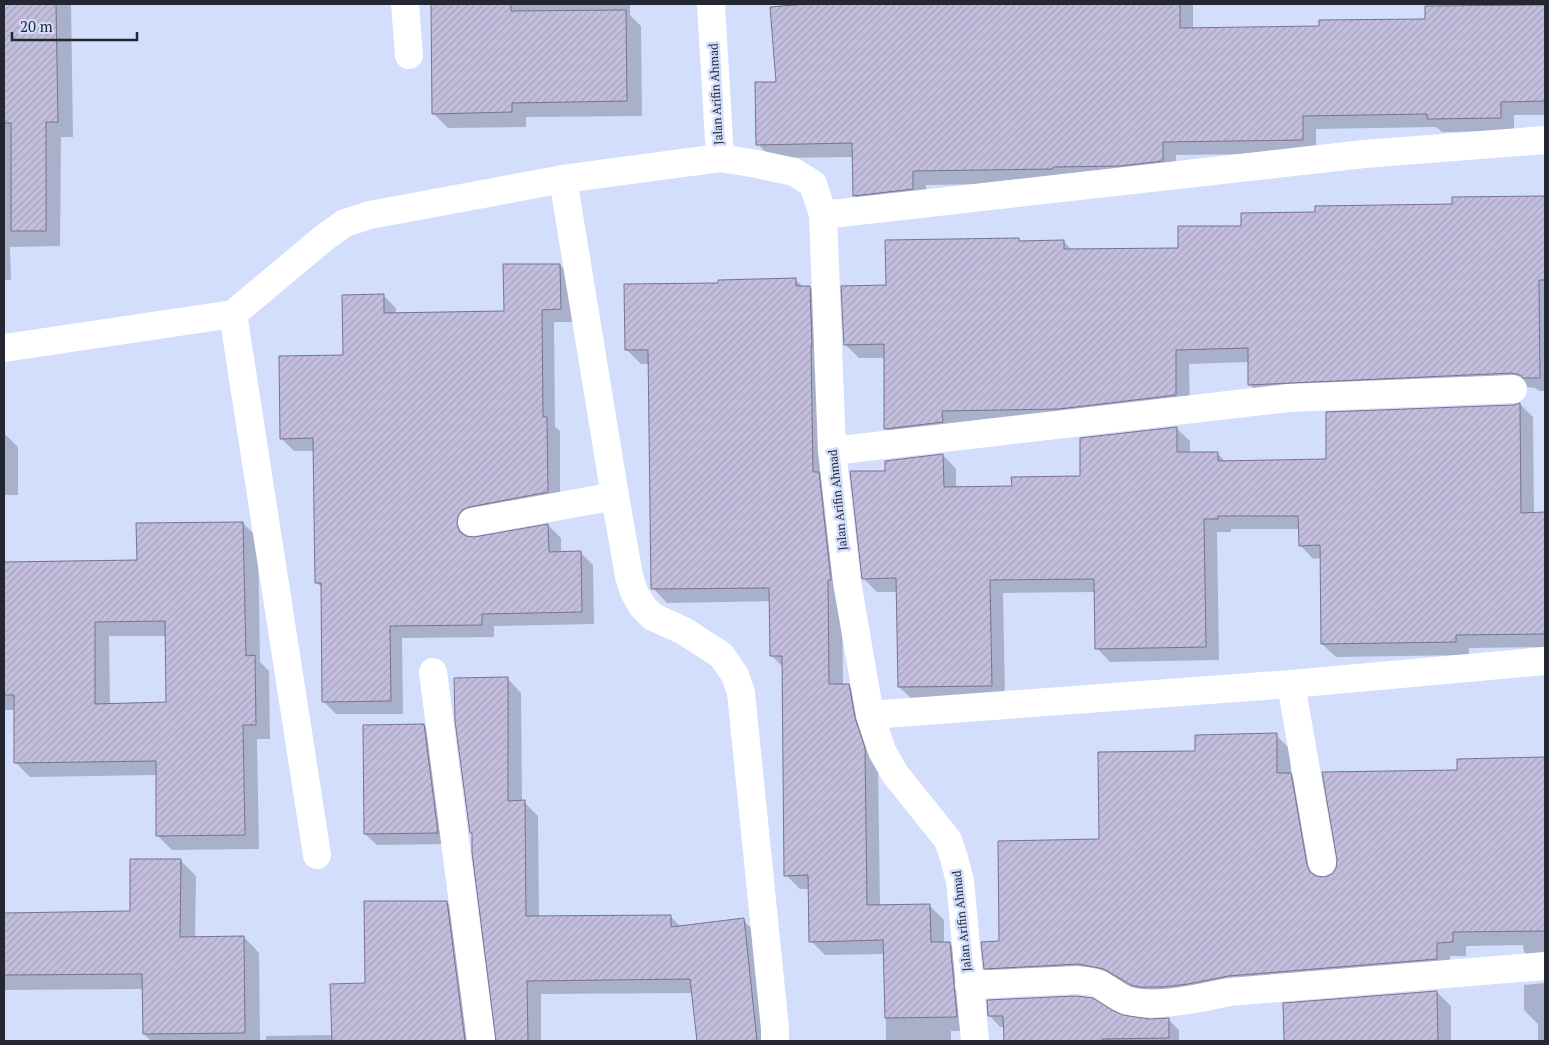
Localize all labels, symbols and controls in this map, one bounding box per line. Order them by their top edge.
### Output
scale bar [12,10,138,42]
text: 20 m [20,16,53,36]
street label: Jalan Arifin Ahmad [705,43,726,145]
street label: Jalan Arifin Ahmad [825,449,850,551]
street label: Jalan Arifin Ahmad [949,870,974,972]

